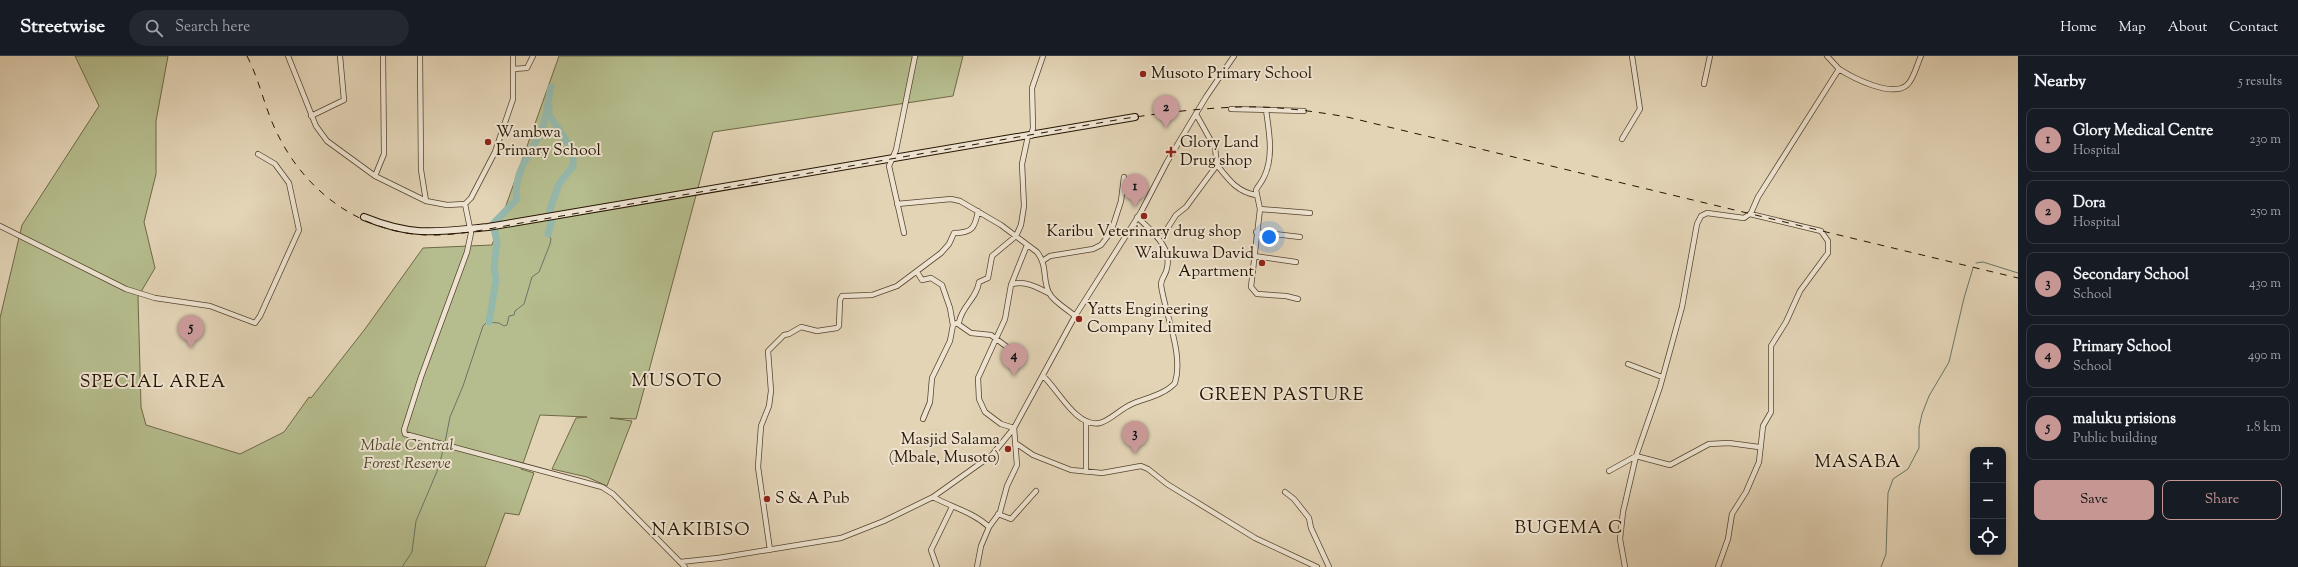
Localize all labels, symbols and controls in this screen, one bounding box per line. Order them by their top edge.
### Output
search box [129,10,409,46]
text: Streetwise [20,14,105,41]
icon: search [143,17,165,39]
text: Search here [175,17,250,38]
text: Home [2060,18,2097,38]
text: Map [2119,18,2146,38]
text: About [2168,18,2207,38]
text: Contact [2229,18,2278,38]
place label: Musoto Primary School [1151,63,1313,86]
marker: Musoto Primary School [1138,69,1148,79]
text: Nearby [2034,70,2086,94]
text: 5 results [2238,73,2282,91]
pin: 2 [1153,95,1179,128]
text: Glory Medical Centre [2073,121,2213,142]
place label: Wambwa Primary School [496,122,601,163]
text: 1 [2046,131,2050,149]
text: 230 m [2249,131,2281,149]
place label: Glory Land Drug shop [1180,132,1259,173]
marker: Wambwa Primary School [483,137,493,147]
text: Hospital [2073,142,2120,160]
marker: Glory Land Drug shop [1165,146,1177,158]
pin: 1 [1122,174,1148,207]
text: Dora [2073,193,2106,214]
text: 2 [2045,203,2051,221]
text: 250 m [2250,203,2281,221]
marker: Karibu Veterinary drug shop [1139,211,1149,221]
text: Hospital [2073,214,2120,232]
place label: Karibu Veterinary drug shop [1047,221,1242,244]
your location [1259,227,1279,247]
place label: Walukuwa David Apartment [1134,243,1255,284]
marker: Walukuwa David Apartment [1257,258,1267,268]
text: Secondary School [2073,265,2189,286]
text: 3 [2045,275,2051,293]
text: 430 m [2249,275,2281,293]
text: School [2073,286,2112,304]
place label: Yatts Engineering Company Limited [1087,299,1212,340]
marker: Yatts Engineering Company Limited [1074,314,1084,324]
pin: 5 [178,315,204,348]
text: Primary School [2073,337,2171,358]
pin: 4 [1001,343,1027,376]
text: 4 [2045,347,2051,365]
text: 490 m [2248,347,2281,365]
text: School [2073,358,2112,376]
district label: MUSOTO [631,369,723,395]
district label: SPECIAL AREA [80,370,226,396]
district label: GREEN PASTURE [1199,383,1365,409]
text: maluku prisions [2073,409,2176,430]
text: 5 [2046,419,2050,437]
text: 1.8 km [2246,419,2281,437]
pin: 3 [1122,421,1148,454]
place label: Masjid Salama (Mbale, Musoto) [888,429,1001,470]
text: Public building [2073,430,2157,448]
park label: Mbale Central Forest Reserve [360,435,454,476]
marker: Masjid Salama (Mbale, Musoto) [1003,444,1013,454]
map controls [1970,447,2006,555]
button: + [1970,447,2006,483]
district label: MASABA [1814,450,1902,476]
button: Save [2034,480,2154,520]
button: Share [2162,480,2282,520]
button: − [1970,483,2006,519]
place label: S & A Pub [775,488,850,511]
marker: S & A Pub [762,494,772,504]
district label: BUGEMA C [1514,516,1624,542]
district label: NAKIBISO [652,518,751,544]
button: locate [1970,519,2006,555]

